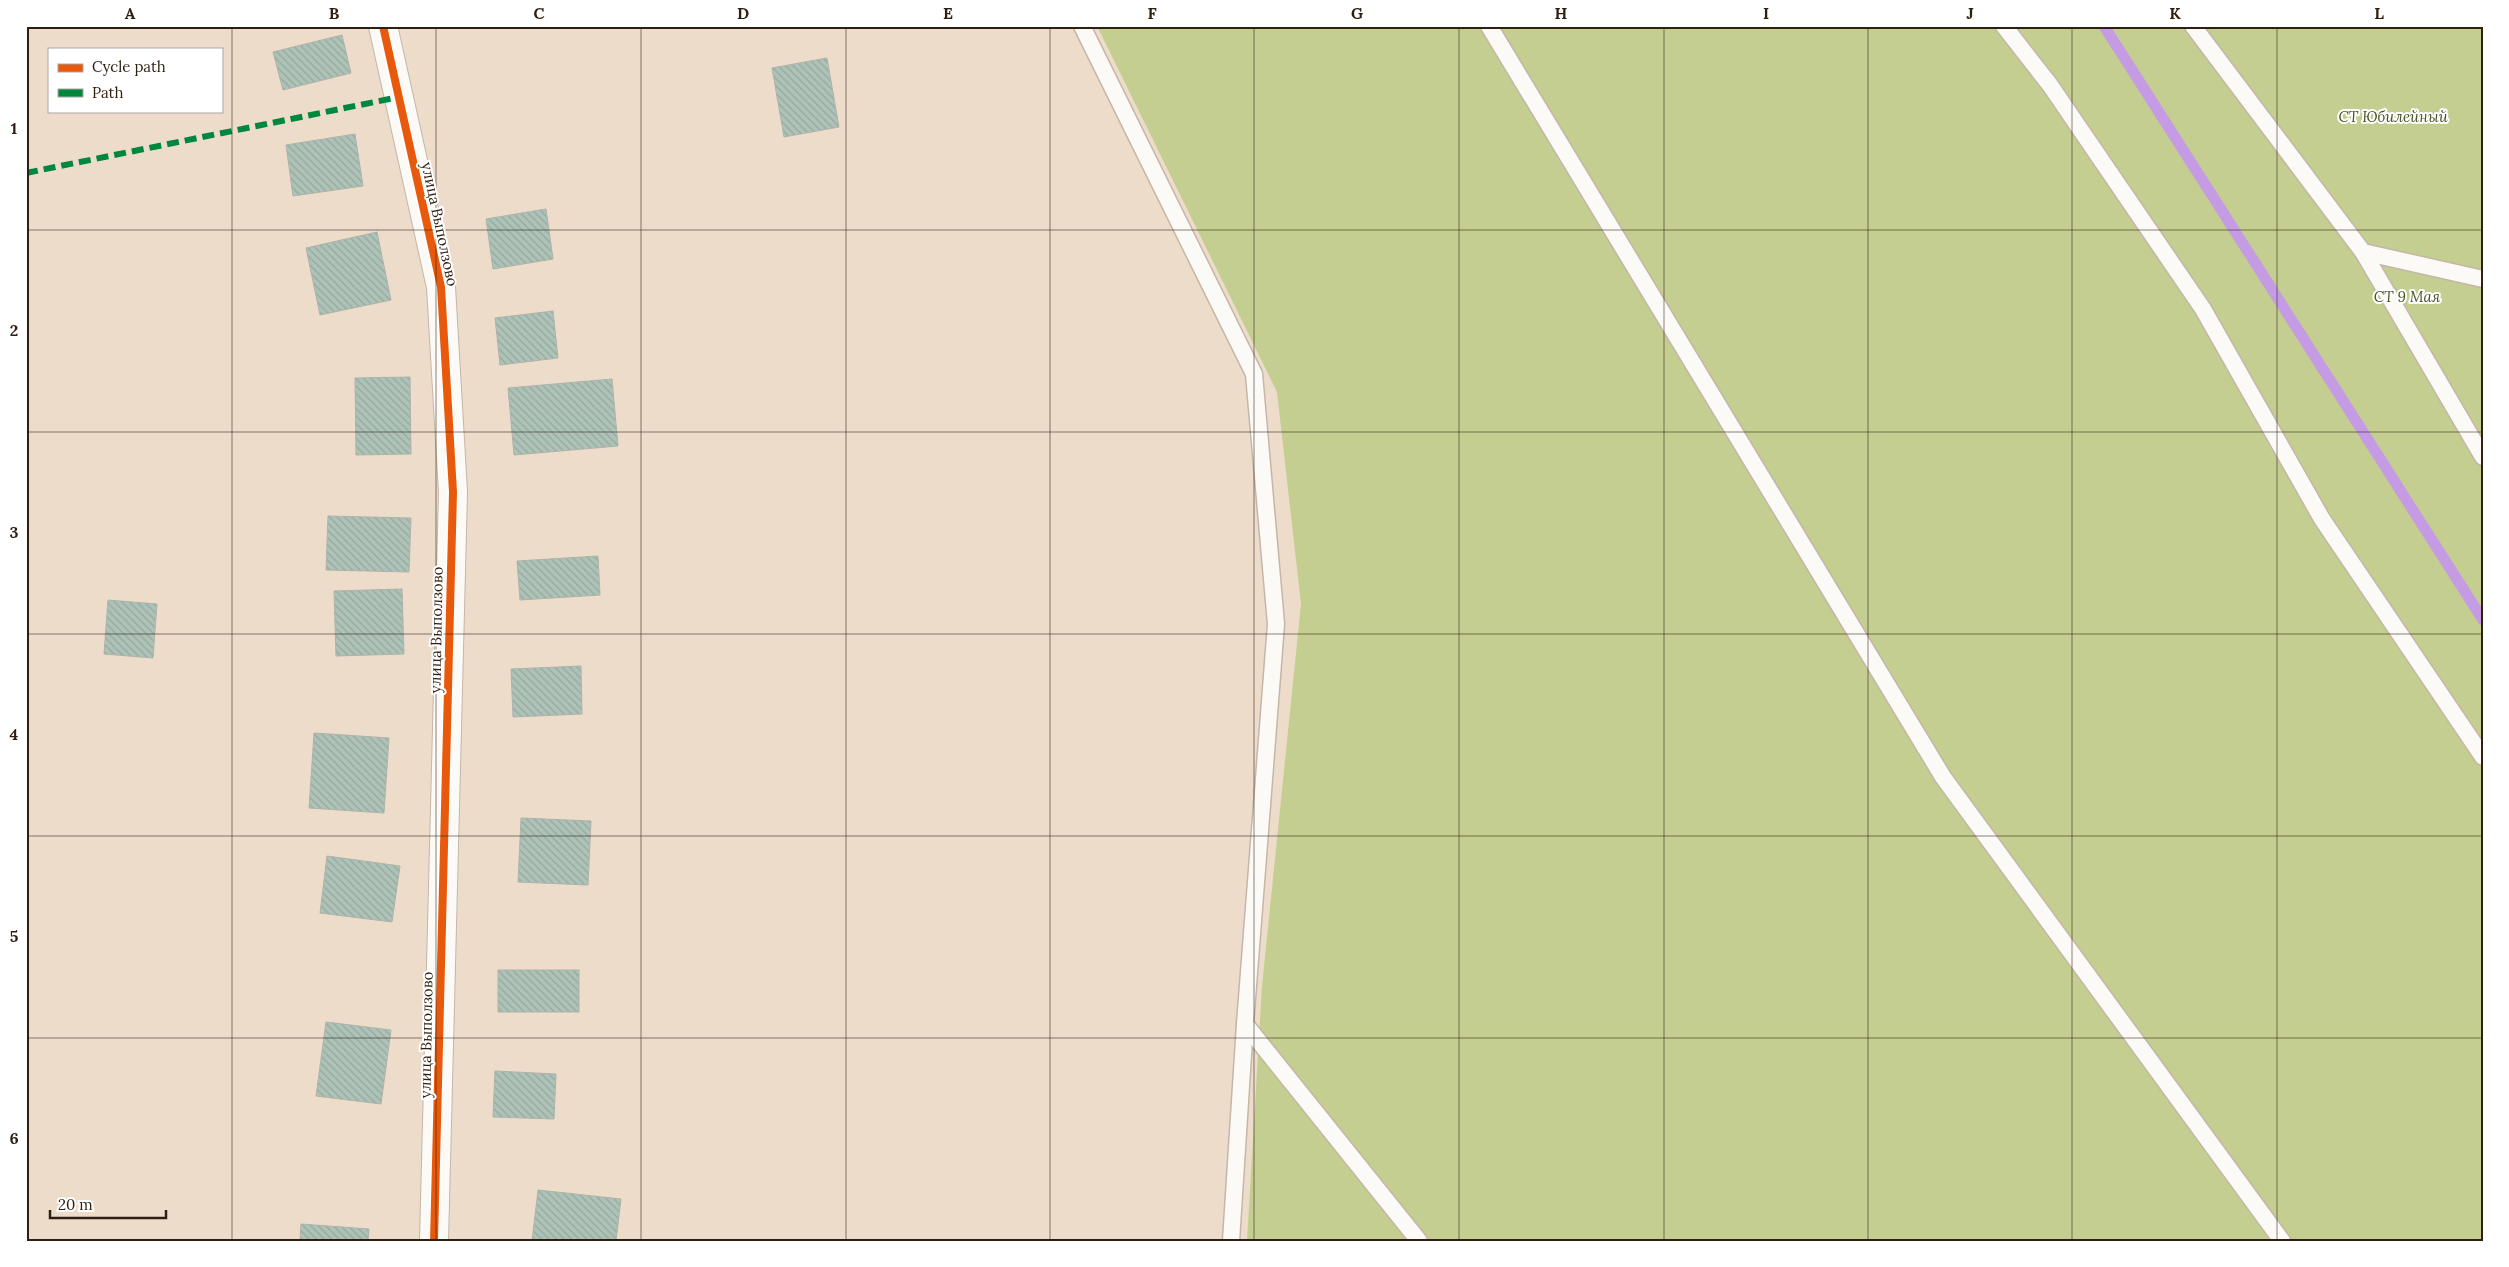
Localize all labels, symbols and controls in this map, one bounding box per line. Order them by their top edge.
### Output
text: A [125,3,136,23]
text: B [329,3,340,23]
text: C [533,3,545,23]
text: D [737,3,749,23]
text: E [943,3,953,23]
text: F [1147,3,1157,23]
text: G [1351,3,1363,23]
text: H [1555,3,1568,23]
text: I [1763,3,1769,23]
text: J [1966,3,1974,23]
text: K [2169,3,2181,23]
text: L [2374,3,2384,23]
legend [48,48,222,112]
text: Cycle path [92,57,166,76]
text: Path [92,83,123,102]
park label: СТ Юбилейный [2338,107,2448,126]
text: 1 [11,118,17,138]
street label: улица Выползово [418,160,463,288]
park label: СТ 9 Мая [2374,287,2441,306]
text: 2 [10,320,18,340]
text: 3 [10,522,19,542]
street label: улица Выползово [425,566,447,693]
text: 4 [10,724,19,744]
text: 5 [10,926,19,946]
street label: улица Выползово [415,971,437,1098]
text: 6 [9,1128,19,1148]
scale bar [50,1187,166,1219]
text: 20 m [58,1195,93,1214]

